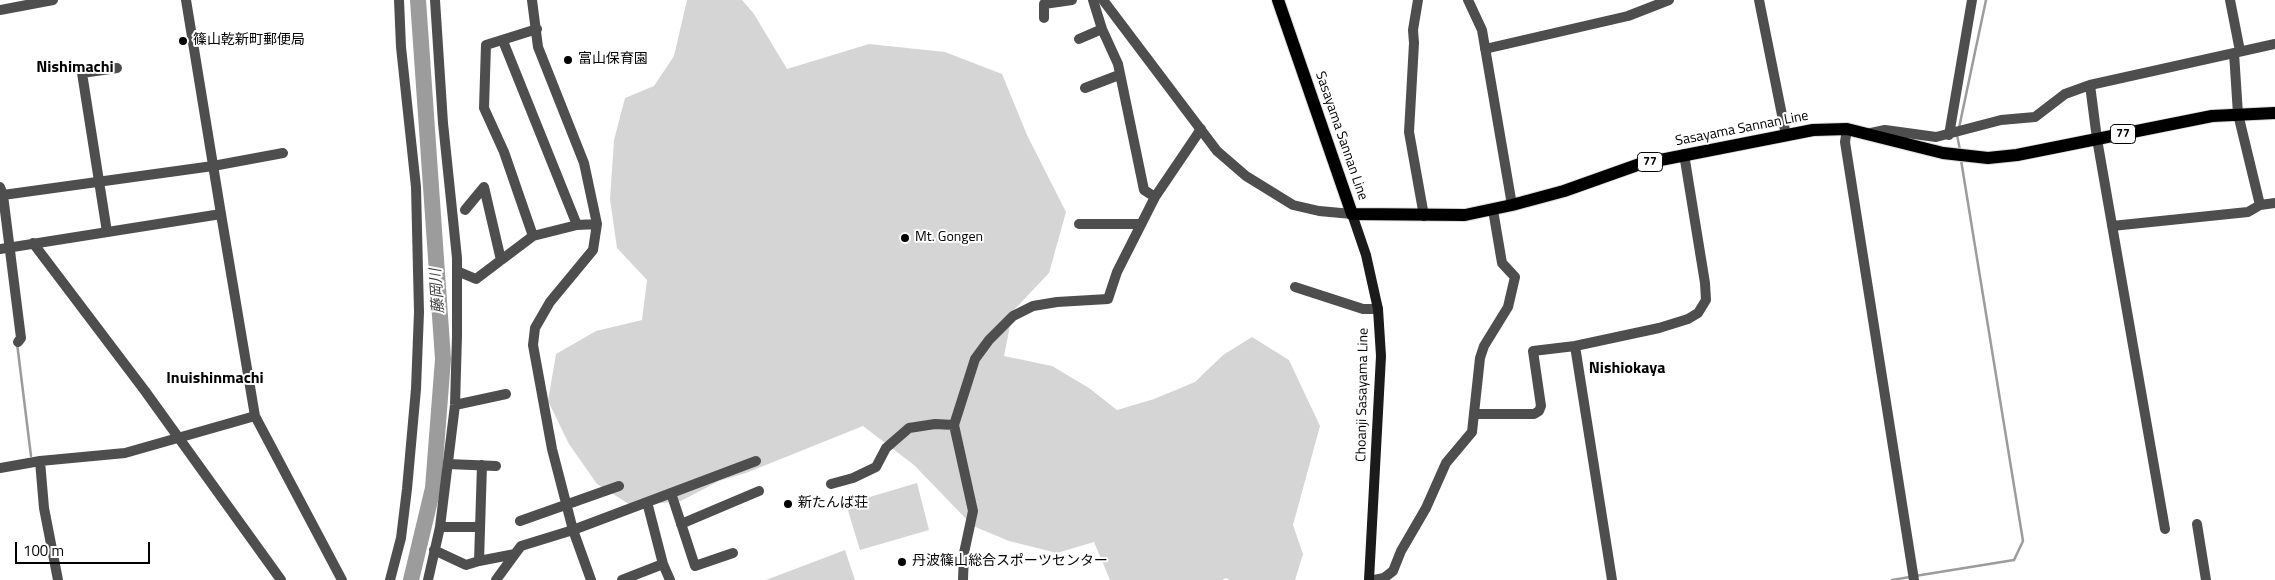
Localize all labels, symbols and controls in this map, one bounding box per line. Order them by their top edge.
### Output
place label: 篠山乾新町郵便局 [193,33,305,49]
marker: 篠山乾新町郵便局 [177,35,189,47]
place label: 富山保育園 [578,52,648,68]
marker: 富山保育園 [562,54,574,66]
district label: Nishimachi [36,58,114,78]
street label: Sasayama Sannan Line [1311,69,1371,203]
street label: Sasayama Sannan Line [1674,108,1810,150]
road number: 77 [2110,125,2136,144]
road number: 77 [1638,152,1662,172]
place label: Mt. Gongen [915,230,983,246]
marker: Mt. Gongen [899,232,911,244]
water label: 藤岡川 [427,268,449,314]
street label: Choanji Sasayama Line [1353,328,1373,462]
district label: Nishiokaya [1589,359,1665,379]
district label: Inuishinmachi [166,369,264,389]
place label: 新たんば荘 [798,496,868,512]
marker: 新たんば荘 [782,498,794,510]
scale bar [18,532,152,564]
text: 100 m [23,539,64,562]
place label: 丹波篠山総合スポーツセンター [912,554,1108,570]
marker: 丹波篠山総合スポーツセンター [896,556,908,568]

